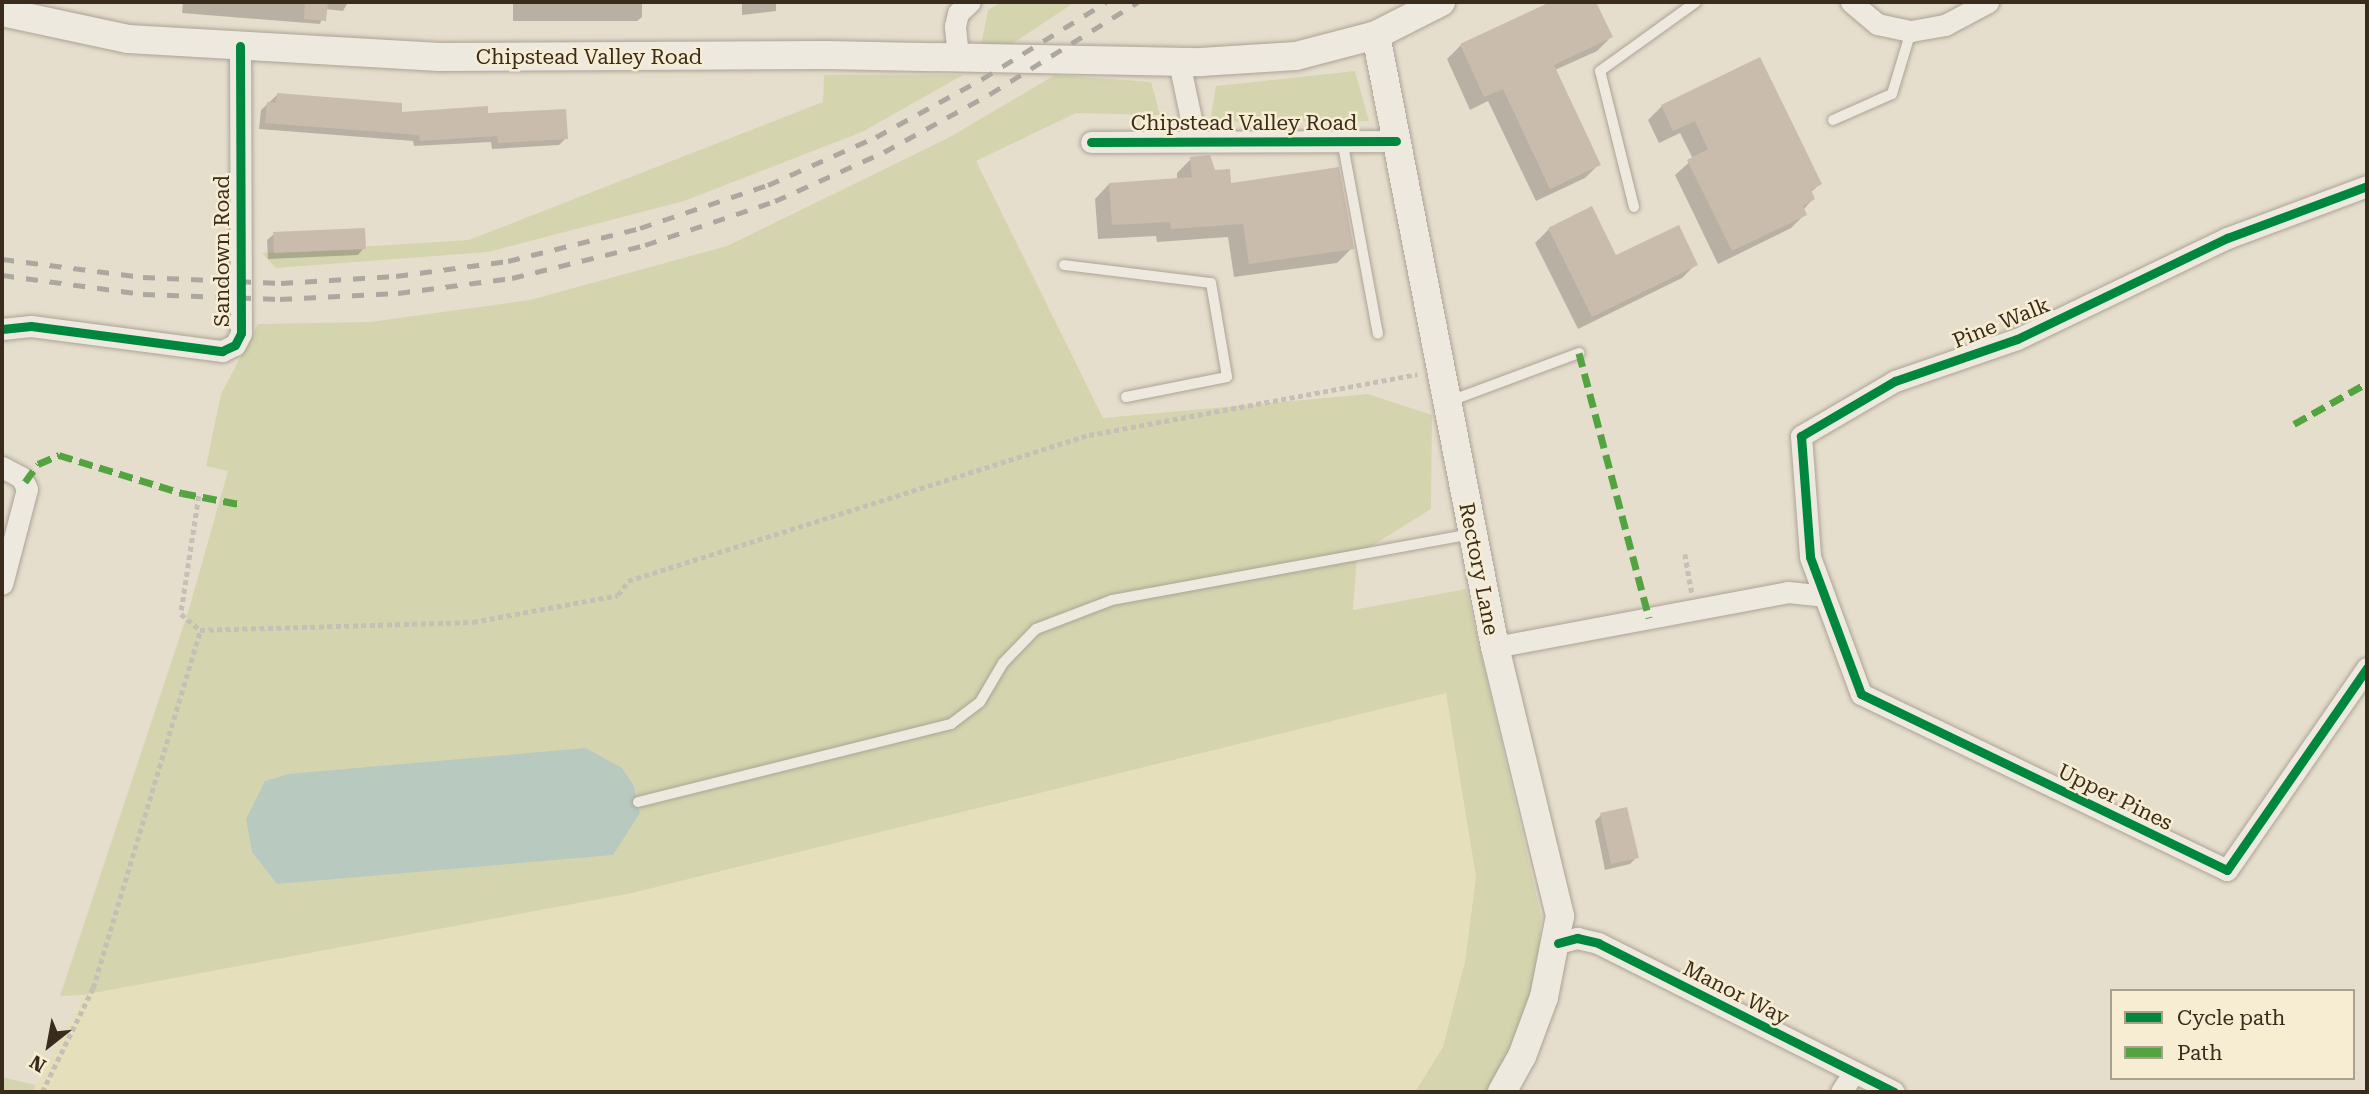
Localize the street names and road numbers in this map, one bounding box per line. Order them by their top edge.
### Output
street label: Chipstead Valley Road [476,44,702,70]
street label: Chipstead Valley Road [1131,110,1357,136]
street label: Sandown Road [209,175,235,327]
street label: Pine Walk [1949,292,2053,354]
street label: Rectory Lane [1454,501,1504,637]
street label: Upper Pines [2053,758,2177,836]
street label: Manor Way [1679,956,1793,1030]

